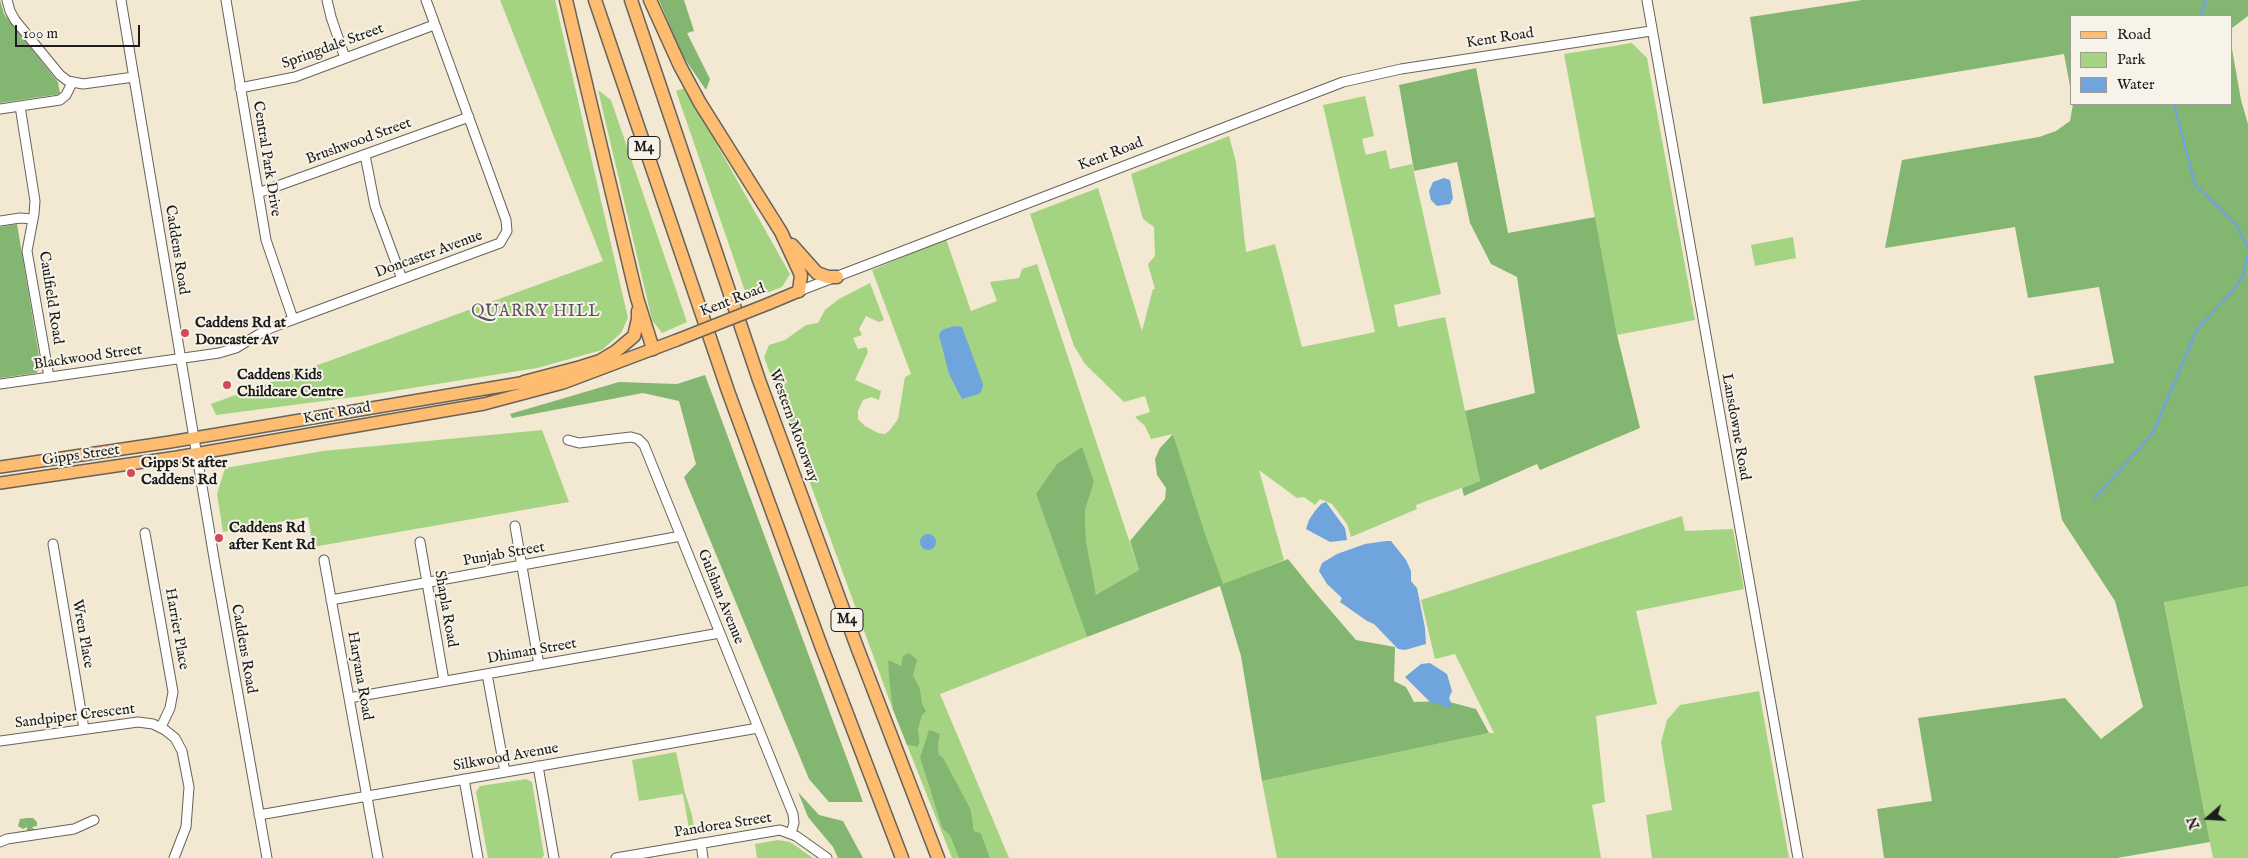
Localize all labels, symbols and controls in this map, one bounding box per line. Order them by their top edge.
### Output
scale bar [18,15,142,47]
legend [2070,15,2233,105]
street label: Springdale Street [280,20,386,74]
text: 100 m [23,24,58,43]
street label: Kent Road [1465,25,1535,53]
text: Road [2117,25,2151,44]
text: Park [2117,50,2146,69]
text: Water [2117,75,2154,94]
street label: Central Park Drive [248,100,284,218]
street label: Brushwood Street [304,115,414,169]
street label: Kent Road [1076,134,1146,176]
road number: M4 [628,136,660,160]
street label: Caddens Road [160,204,192,296]
street label: Doncaster Avenue [373,227,485,283]
street label: Caulfield Road [34,250,66,346]
street label: Kent Road [698,280,768,322]
district label: QUARRY HILL [470,303,602,323]
place label: Caddens Rd at Doncaster Av [195,315,286,350]
marker: Caddens Rd at Doncaster Av [179,327,191,339]
street label: Blackwood Street [33,341,143,375]
place label: Caddens Kids Childcare Centre [237,367,343,402]
street label: Western Motorway [764,367,822,485]
street label: Lansdowne Road [1717,372,1753,482]
marker: Caddens Kids Childcare Centre [221,379,233,391]
street label: Kent Road [302,399,372,429]
street label: Gipps Street [41,442,121,470]
place label: Gipps St after Caddens Rd [141,455,227,490]
marker: Gipps St after Caddens Rd [125,467,137,479]
place label: Caddens Rd after Kent Rd [229,520,315,555]
marker: Caddens Rd after Kent Rd [213,532,225,544]
street label: Punjab Street [462,539,546,571]
street label: Gulshan Avenue [693,547,747,647]
street label: Shapla Road [429,569,461,649]
street label: Harrier Place [160,587,192,671]
street label: Wren Place [67,598,97,670]
street label: Caddens Road [226,603,260,695]
road number: M4 [831,608,863,632]
street label: Haryana Road [342,630,376,722]
street label: Dhiman Street [486,635,578,669]
street label: Sandpiper Crescent [14,701,136,733]
street label: Silkwood Avenue [452,740,560,776]
north arrow [2183,793,2233,843]
street label: Pandorea Street [673,809,773,843]
text: N [2183,814,2204,832]

